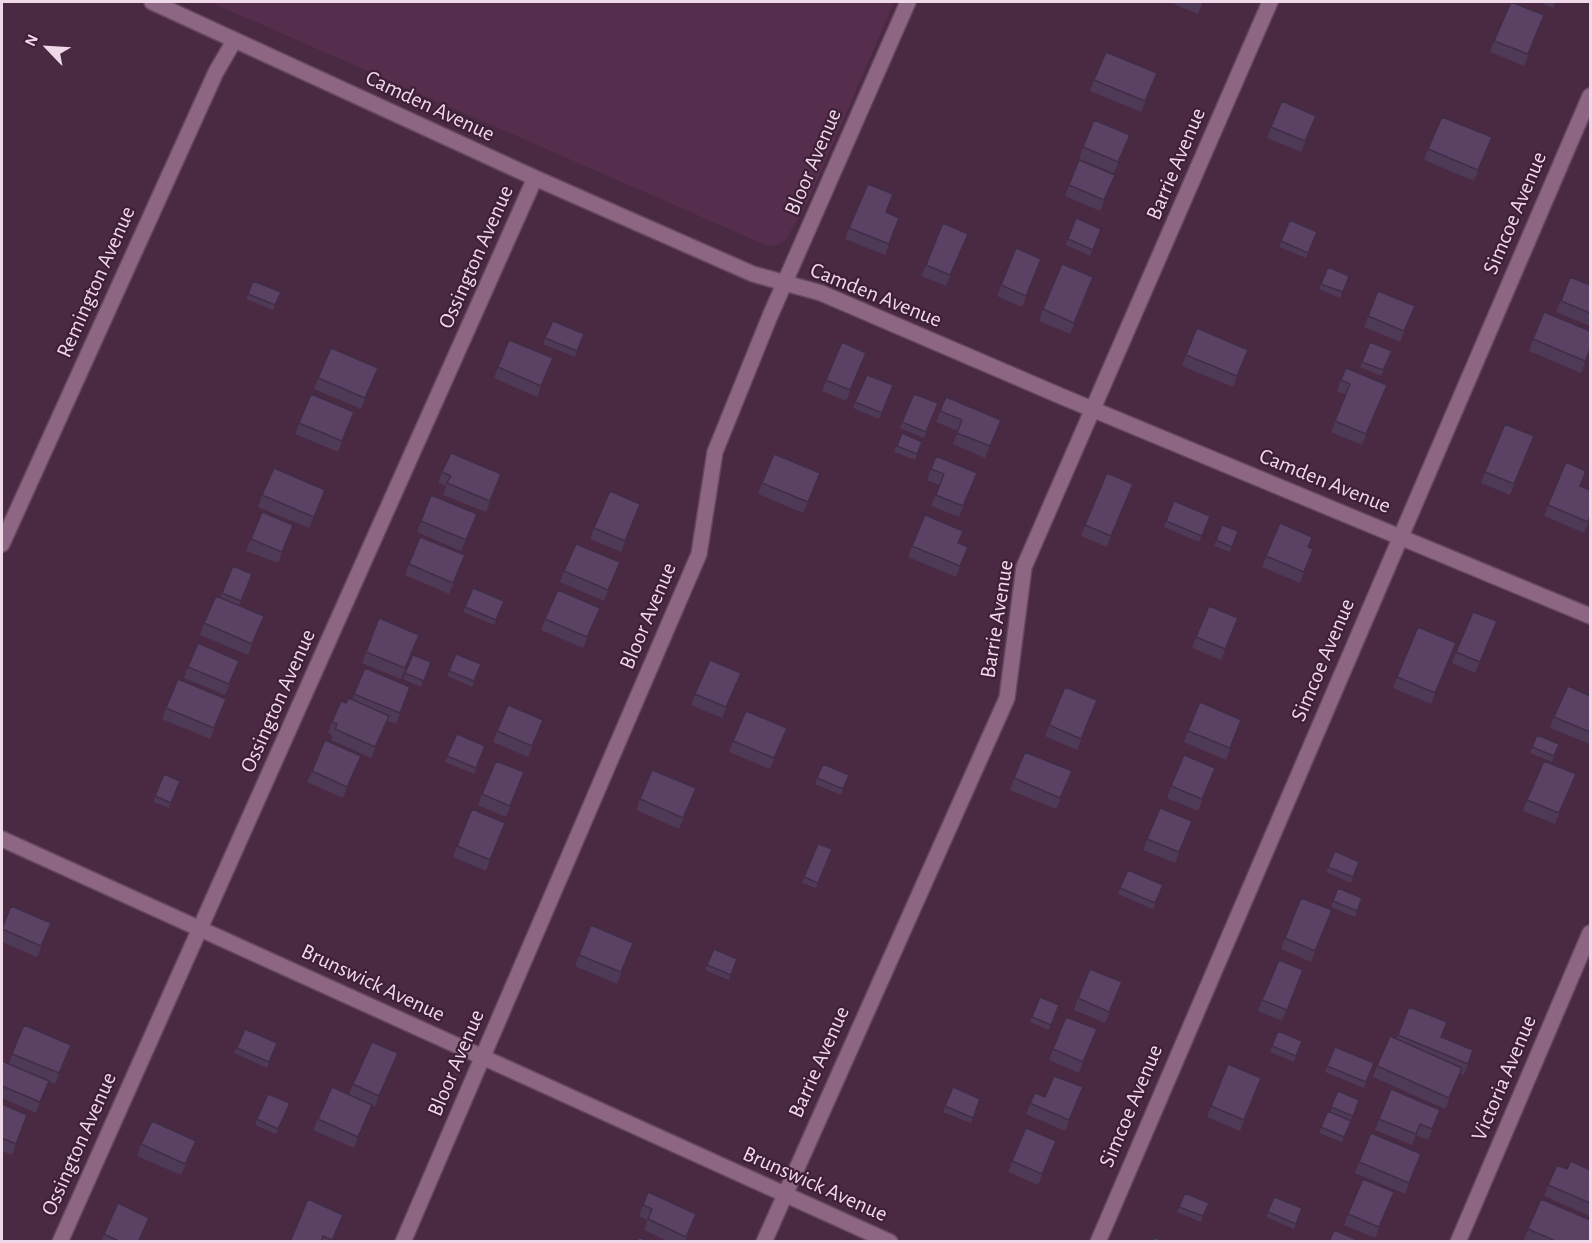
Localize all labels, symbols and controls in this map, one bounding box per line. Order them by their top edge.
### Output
north arrow [18,18,78,78]
text: N [22,32,41,49]
street label: Camden Avenue [361,65,499,147]
street label: Barrie Avenue [1141,104,1211,224]
street label: Bloor Avenue [779,105,847,219]
street label: Simcoe Avenue [1477,148,1553,278]
street label: Ossington Avenue [433,181,519,333]
street label: Remington Avenue [51,202,141,362]
street label: Camden Avenue [806,257,946,333]
street label: Camden Avenue [1255,443,1395,519]
street label: Barrie Avenue [975,558,1019,680]
street label: Bloor Avenue [614,559,682,673]
street label: Simcoe Avenue [1285,595,1361,725]
street label: Ossington Avenue [235,625,321,777]
street label: Brunswick Avenue [297,938,449,1028]
street label: Barrie Avenue [783,1002,855,1122]
street label: Bloor Avenue [422,1006,490,1120]
street label: Victoria Avenue [1466,1011,1542,1145]
street label: Simcoe Avenue [1093,1041,1169,1171]
street label: Ossington Avenue [36,1068,122,1220]
street label: Brunswick Avenue [739,1140,891,1228]

